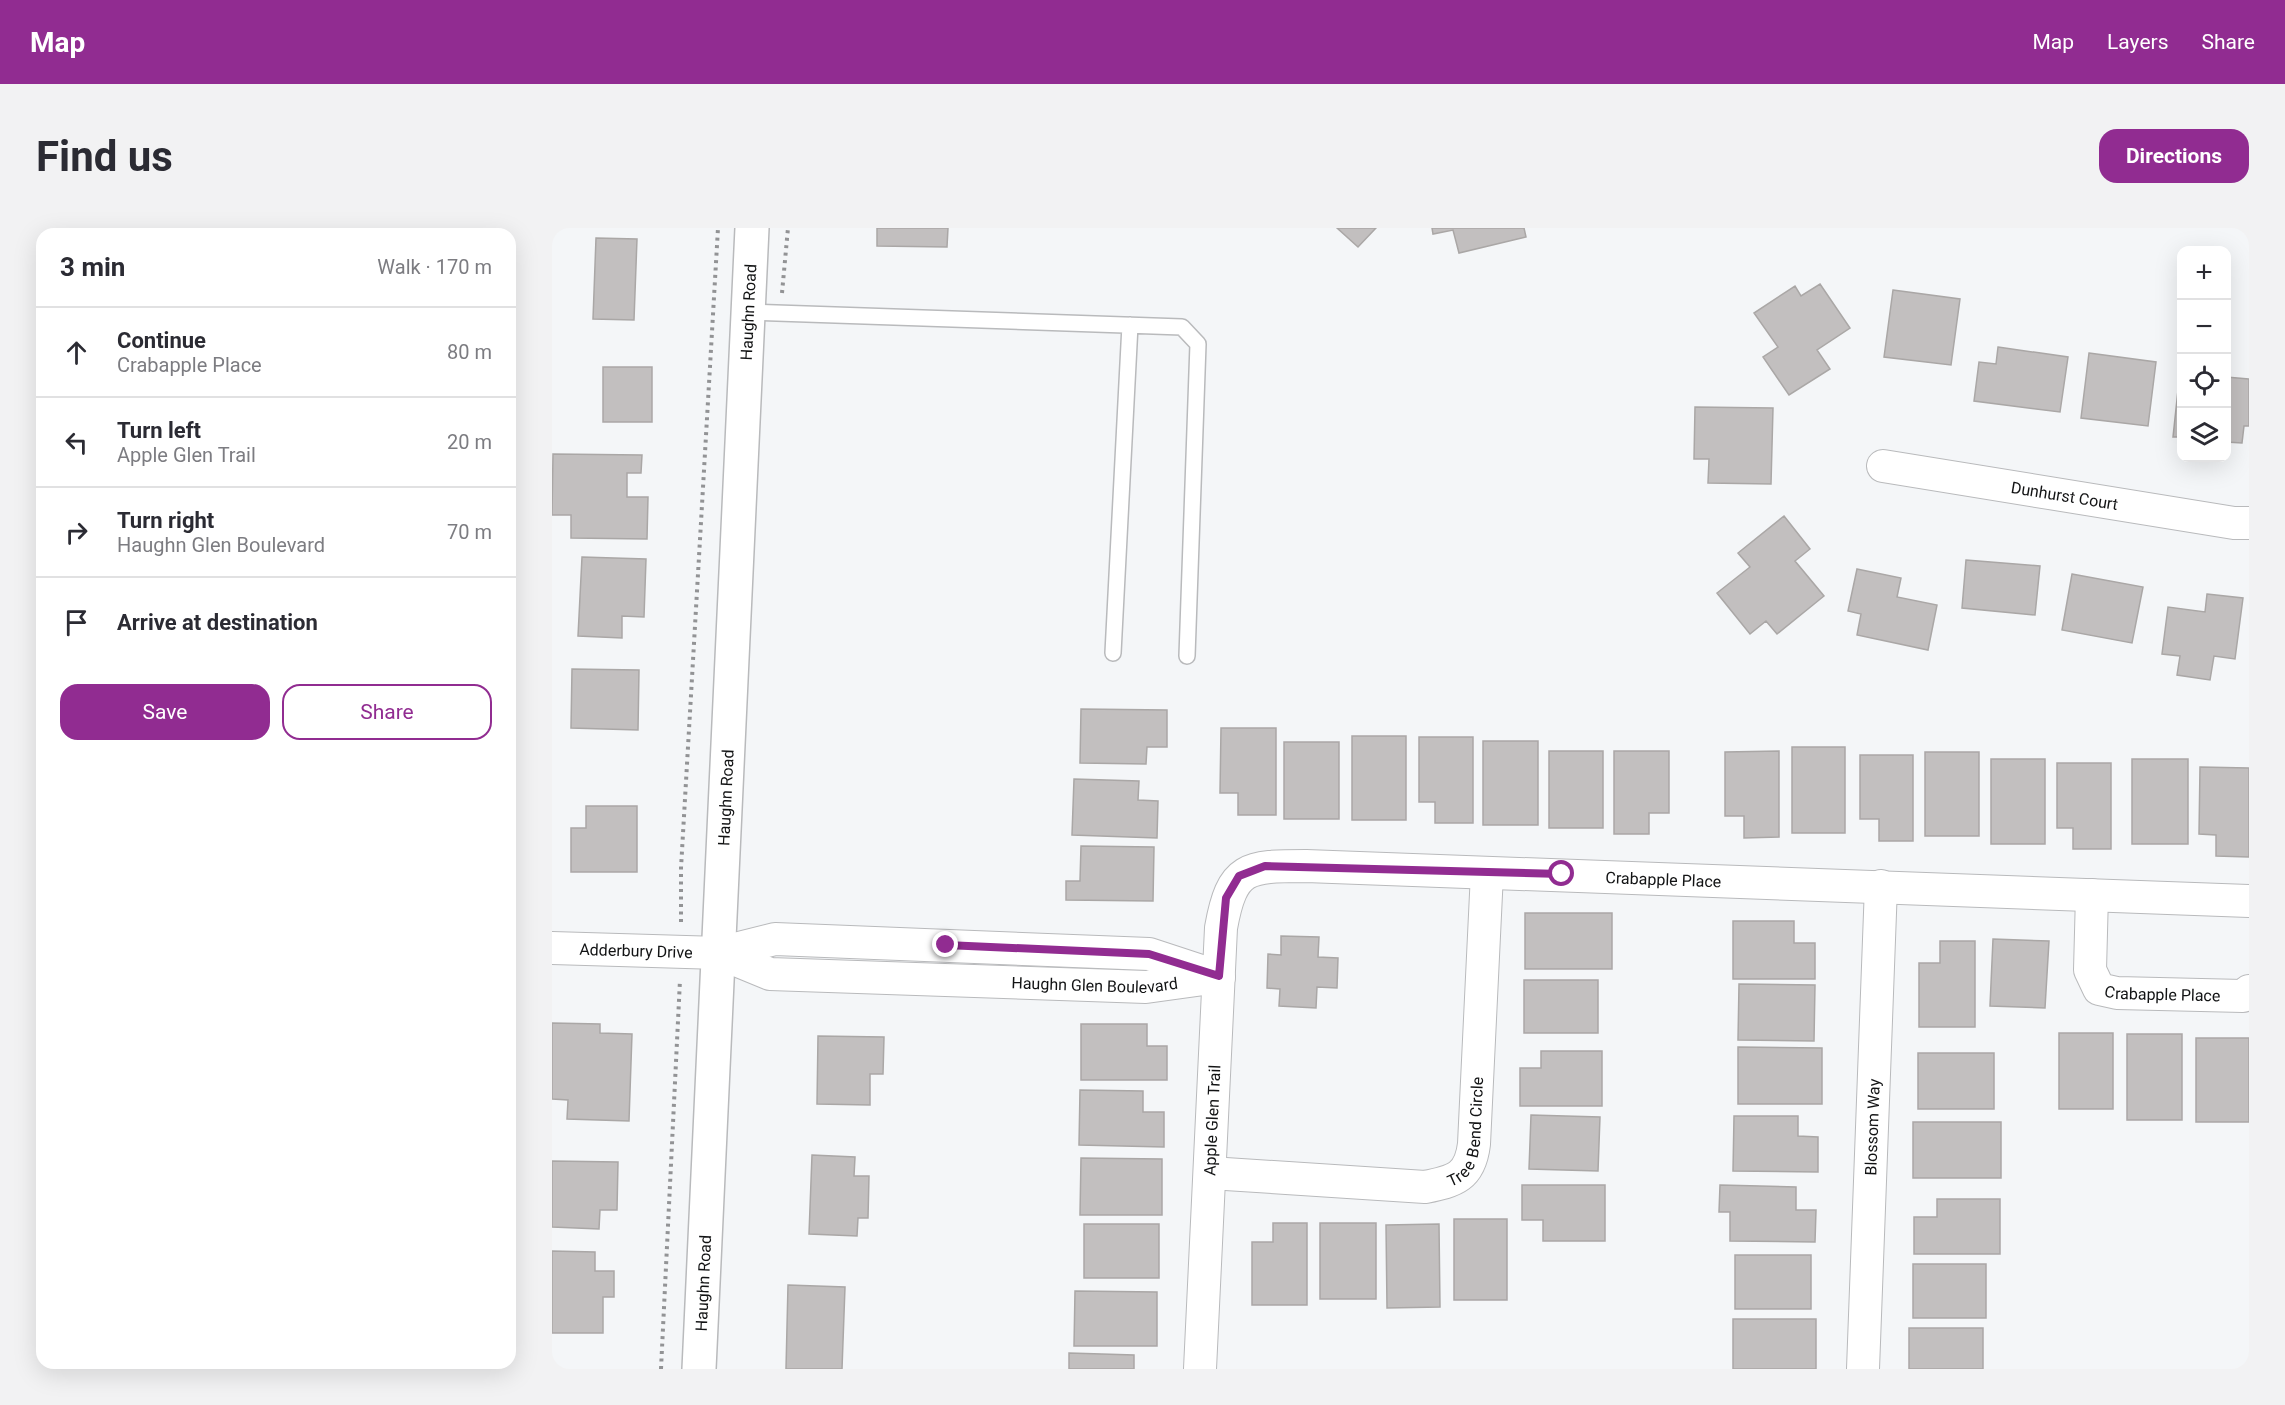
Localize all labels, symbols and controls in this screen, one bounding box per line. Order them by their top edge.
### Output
text: Map [30,26,85,59]
text: Map [2032,30,2074,54]
text: Layers [2107,30,2168,54]
text: Share [2201,30,2255,54]
button: Directions [2099,129,2249,183]
text: Find us [36,132,173,181]
map controls [2177,246,2231,462]
button: + [2177,246,2231,300]
text: 3 min [60,252,125,282]
text: Walk · 170 m [377,255,492,279]
street label: Haughn Road [736,264,760,361]
button: − [2177,300,2231,354]
text: Continue [117,328,206,353]
icon: ahead [60,336,93,369]
text: 80 m [447,340,492,364]
text: Crabapple Place [117,353,262,377]
button: locate [2177,354,2231,408]
button: layers [2177,408,2231,462]
text: Turn left [117,418,201,443]
icon: left [60,426,93,459]
text: 20 m [447,430,492,454]
text: Apple Glen Trail [117,443,256,467]
street label: Dunhurst Court [2010,477,2120,514]
text: Turn right [117,508,214,533]
icon: right [60,516,93,549]
text: 70 m [447,520,492,544]
text: Haughn Glen Boulevard [117,533,325,557]
icon: arrive [60,606,93,639]
text: Arrive at destination [117,610,318,635]
button: Save [60,684,270,740]
button: Share [282,684,492,740]
street label: Haughn Road [714,749,737,846]
route start [1548,860,1574,886]
street label: Crabapple Place [1605,868,1722,891]
route end [932,931,958,957]
street label: Adderbury Drive [579,939,693,962]
street label: Haughn Glen Boulevard [1011,973,1179,997]
street label: Crabapple Place [2103,981,2221,1005]
street label: Apple Glen Trail [1200,1064,1224,1176]
street label: Tree Bend Circle [1444,1076,1487,1190]
street label: Blossom Way [1861,1078,1883,1176]
street label: Haughn Road [691,1235,715,1332]

